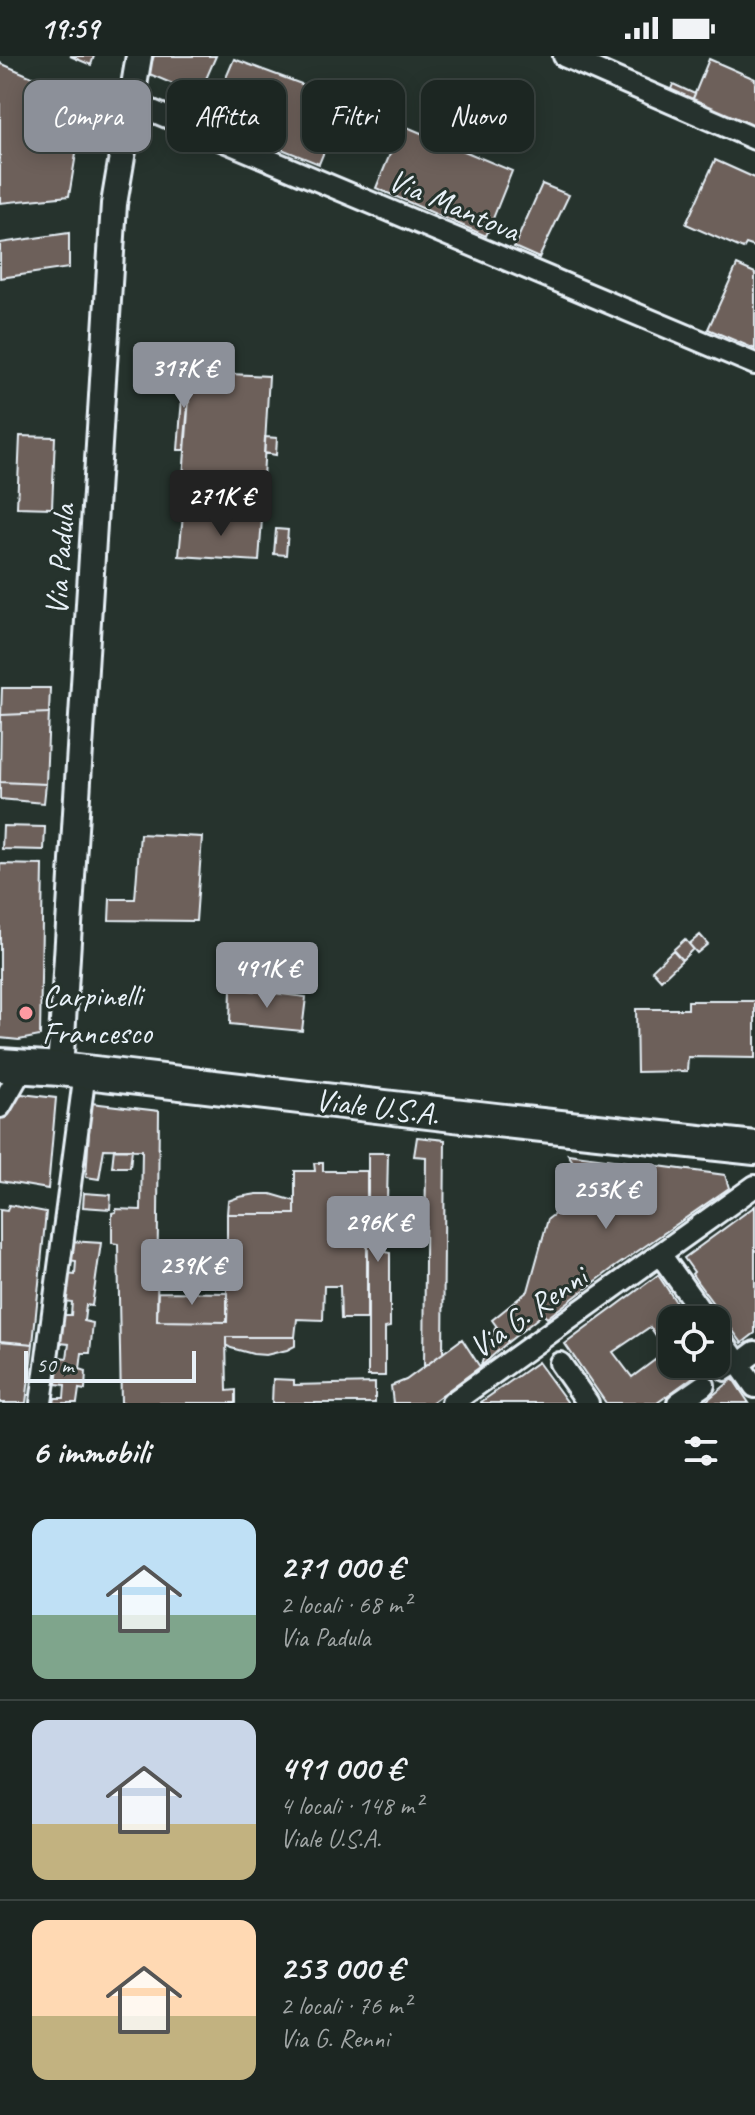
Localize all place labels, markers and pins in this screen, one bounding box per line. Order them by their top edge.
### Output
pin: 317K € [119,342,249,410]
pin: 271K € [156,470,286,538]
pin: 491K € [202,942,332,1010]
place label: Carpinelli Francesco [42,975,153,1053]
marker: Carpinelli Francesco [17,1004,35,1022]
pin: 253K € [541,1163,671,1231]
pin: 296K € [313,1196,443,1264]
pin: 239K € [127,1239,257,1307]

